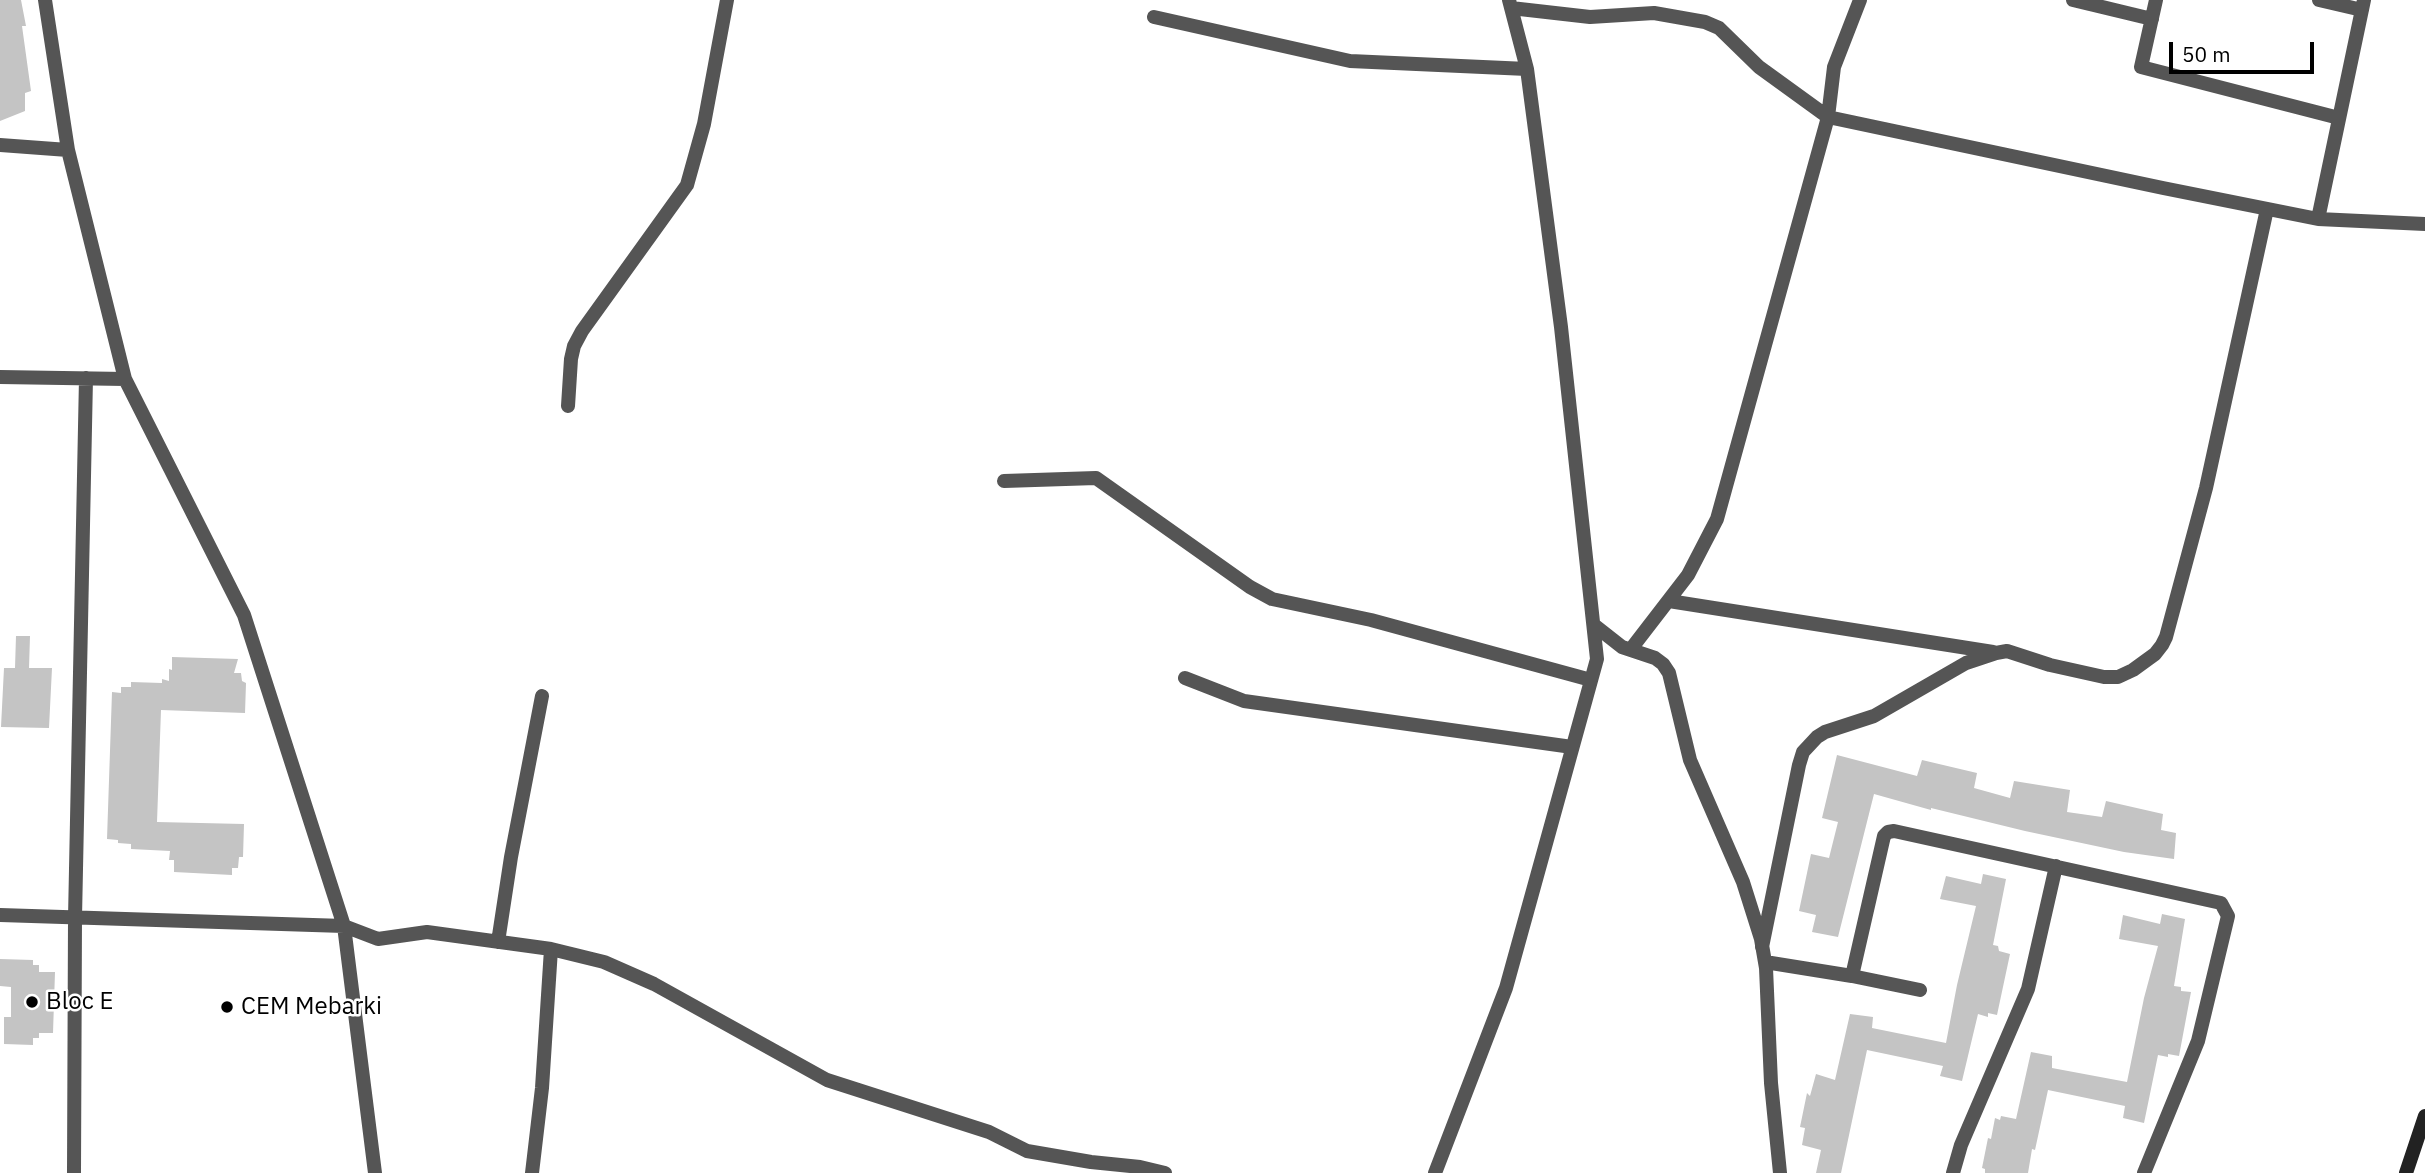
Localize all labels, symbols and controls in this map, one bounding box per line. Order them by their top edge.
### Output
scale bar [2173,28,2318,72]
text: 50 m [2182,40,2231,68]
place label: Bloc E [46,988,113,1016]
place label: CEM Mebarki [241,993,382,1021]
marker: Bloc E [24,994,40,1010]
marker: CEM Mebarki [219,999,235,1015]

